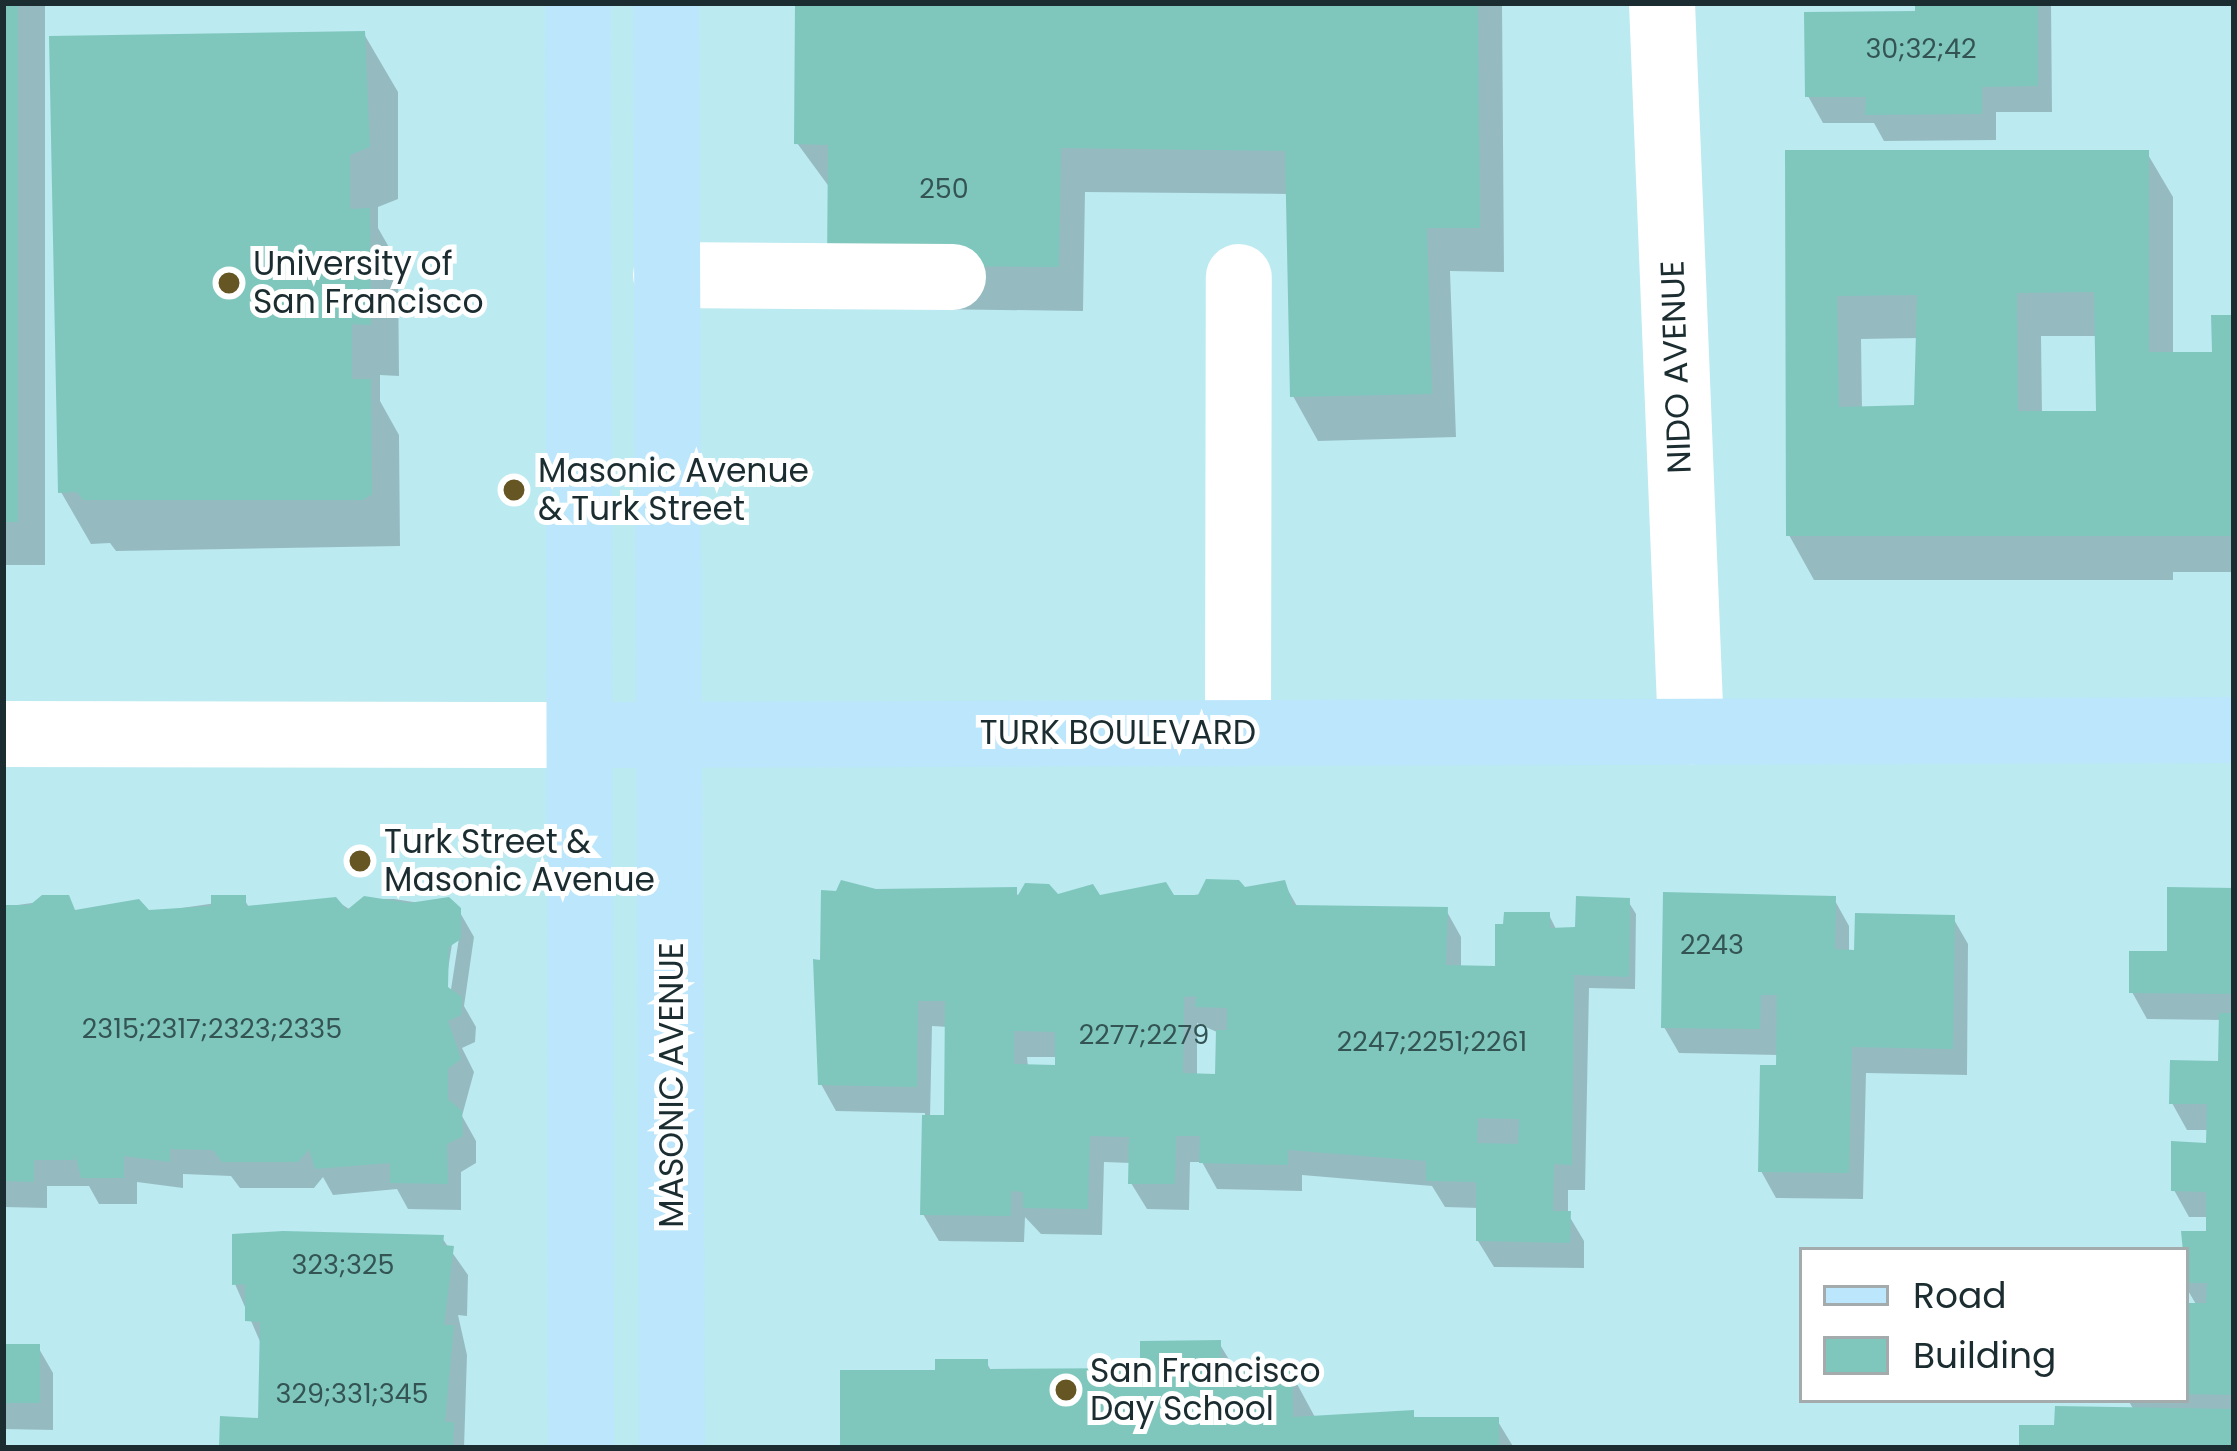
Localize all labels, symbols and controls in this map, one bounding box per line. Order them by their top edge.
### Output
house number: 30;32;42 [1865,33,1977,65]
house number: 250 [919,173,969,205]
place label: University of San Francisco [253,244,484,322]
street label: NIDO AVENUE [1652,260,1700,474]
marker: University of San Francisco [216,270,242,296]
place label: Masonic Avenue & Turk Street [538,451,809,529]
marker: Masonic Avenue & Turk Street [501,477,527,503]
street label: TURK BOULEVARD [980,713,1256,753]
place label: Turk Street & Masonic Avenue [384,822,655,900]
marker: Turk Street & Masonic Avenue [347,848,373,874]
house number: 2243 [1680,929,1744,961]
street label: MASONIC AVENUE [652,942,692,1228]
house number: 2315;2317;2323;2335 [82,1013,342,1045]
house number: 2277;2279 [1079,1019,1209,1051]
house number: 2247;2251;2261 [1337,1026,1527,1058]
legend [1799,1247,2189,1403]
house number: 323;325 [292,1249,394,1281]
text: Road [1913,1270,2007,1321]
text: Building [1913,1330,2056,1381]
place label: San Francisco Day School [1090,1351,1321,1429]
marker: San Francisco Day School [1053,1377,1079,1403]
house number: 329;331;345 [276,1378,428,1410]

